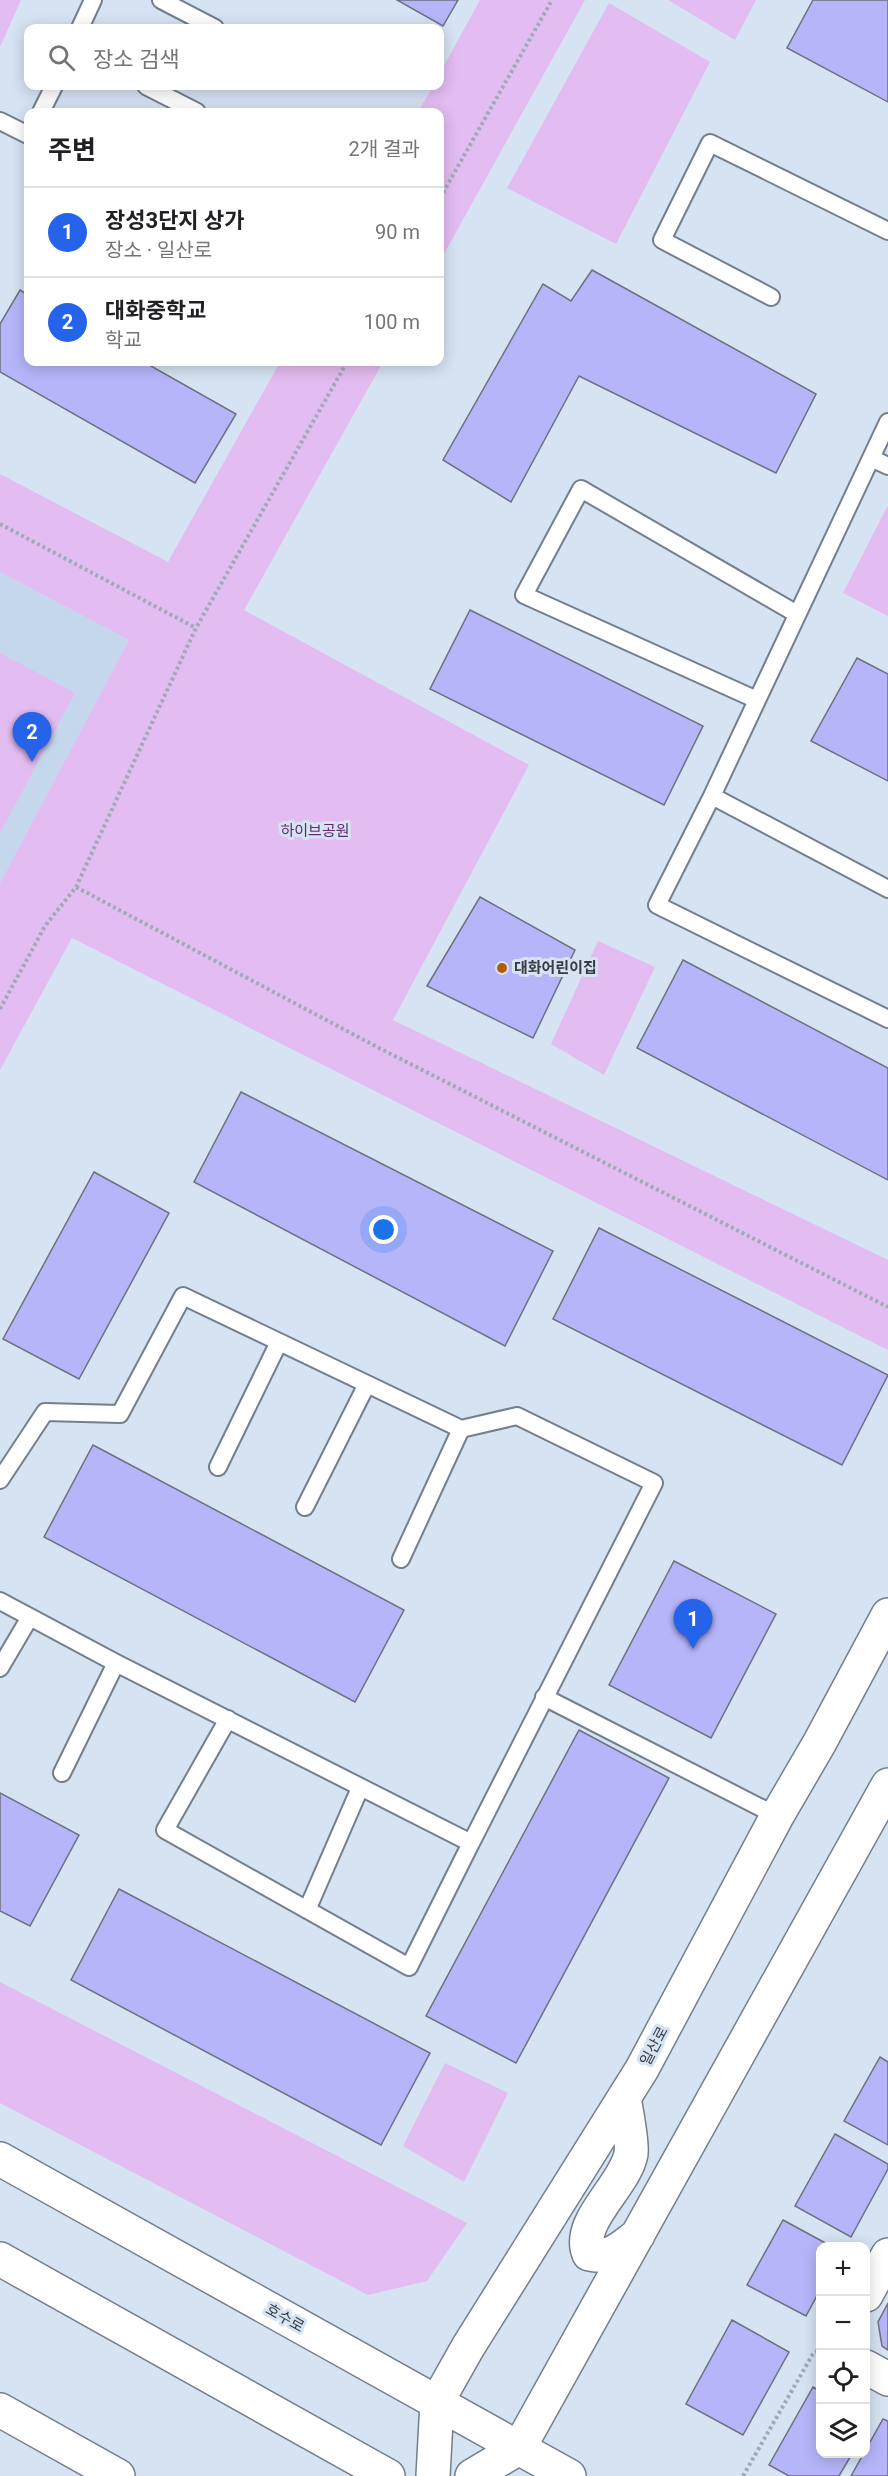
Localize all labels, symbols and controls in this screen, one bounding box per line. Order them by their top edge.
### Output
search box [24,24,444,90]
icon: search [45,41,78,74]
text: 장소 검색 [93,47,179,72]
text: 주변 [48,135,96,165]
text: 2개 결과 [349,137,420,161]
text: 장성3단지 상가 [105,208,245,233]
text: 1 [62,220,73,244]
text: 90 m [375,220,420,244]
text: 장소 · 일산로 [105,238,212,262]
text: 대화중학교 [105,298,206,323]
text: 2 [62,310,73,334]
text: 100 m [364,310,420,334]
text: 학교 [105,328,142,352]
pin: 2 [12,712,51,762]
park label: 하이브공원 [280,822,350,840]
place label: 대화어린이집 [514,959,597,977]
marker: 대화어린이집 [495,961,509,975]
your location [369,1215,398,1244]
pin: 1 [674,1600,712,1649]
street label: 일산로 [636,2023,672,2069]
map controls [816,2242,870,2458]
button: + [816,2242,870,2296]
button: − [816,2296,870,2350]
street label: 호수로 [263,2300,307,2336]
button: locate [816,2350,870,2404]
button: layers [816,2404,870,2458]

